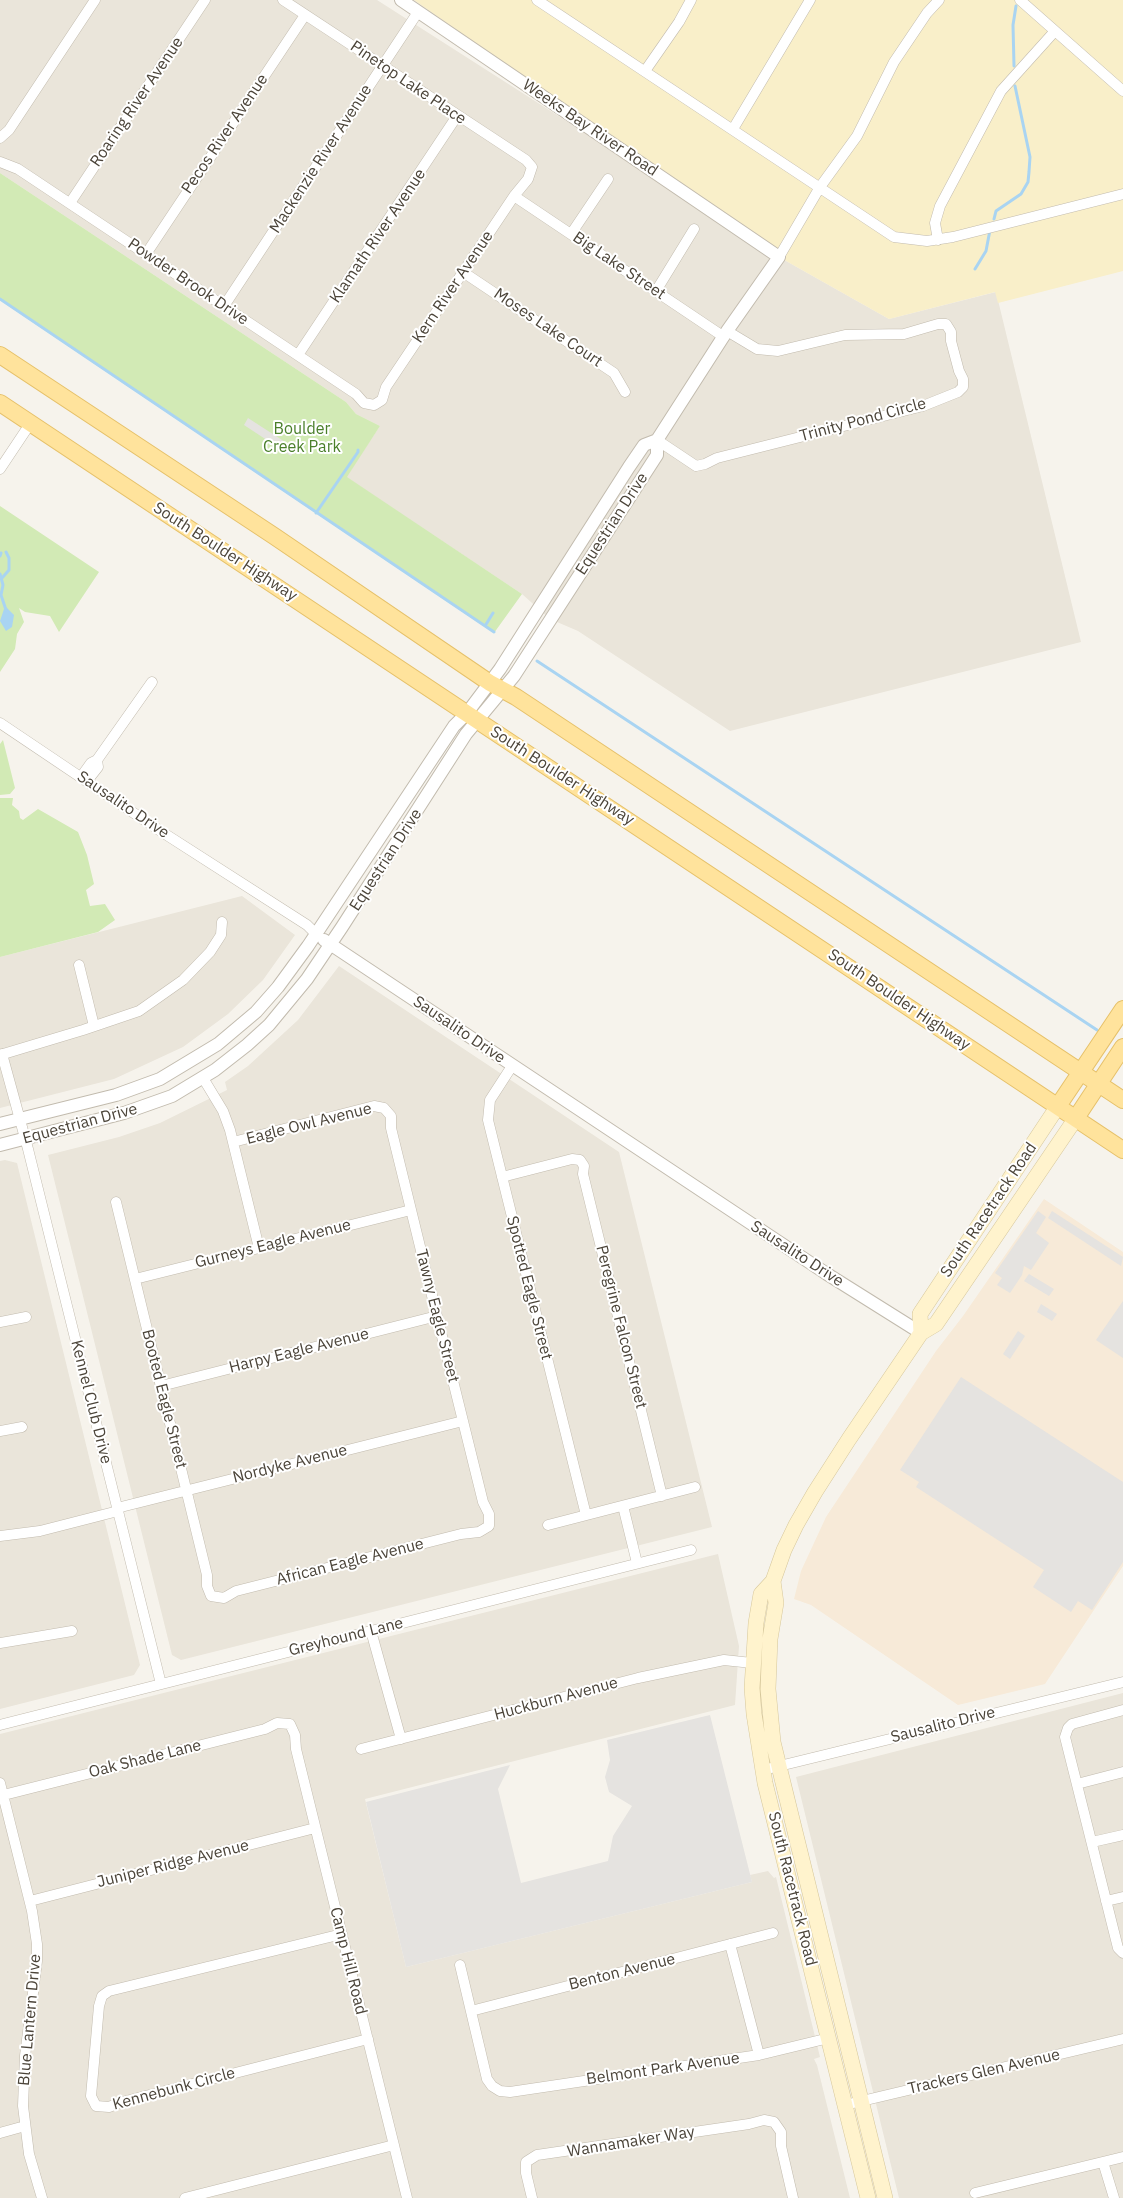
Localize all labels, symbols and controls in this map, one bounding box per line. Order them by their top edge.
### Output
street label: Roaring River Avenue [86,33,188,171]
street label: Pinetop Lake Place [346,37,470,129]
street label: Pecos River Avenue [178,70,272,198]
street label: Weeks Bay River Road [519,76,661,180]
street label: Mackenzie River Avenue [266,81,376,237]
street label: Klamath River Avenue [326,165,430,307]
street label: Kern River Avenue [408,227,498,347]
street label: Big Lake Street [569,228,669,304]
street label: Powder Brook Drive [124,234,252,330]
street label: Moses Lake Court [490,285,606,371]
street label: Trinity Pond Circle [798,394,928,446]
park label: Boulder Creek Park [263,419,341,457]
street label: Equestrian Drive [572,469,652,579]
street label: South Boulder Highway [149,498,301,606]
street label: South Boulder Highway [486,722,638,830]
street label: Sausalito Drive [73,767,173,843]
street label: Equestrian Drive [346,805,426,915]
street label: South Boulder Highway [824,945,974,1055]
street label: Sausalito Drive [409,992,509,1068]
street label: Equestrian Drive [21,1099,139,1149]
street label: Eagle Owl Avenue [244,1099,374,1149]
street label: South Racetrack Road [937,1139,1041,1281]
street label: Spotted Eagle Street [502,1214,556,1362]
street label: Gurneys Eagle Avenue [193,1215,353,1273]
street label: Sausalito Drive [747,1217,847,1291]
street label: Peregrine Falcon Street [591,1243,651,1411]
street label: Tawny Eagle Street [411,1247,463,1385]
street label: Harpy Eagle Avenue [227,1324,371,1378]
street label: Booted Eagle Street [137,1327,191,1471]
street label: Kennel Club Drive [66,1338,116,1466]
street label: Nordyke Avenue [231,1440,349,1488]
street label: African Eagle Avenue [274,1534,426,1590]
street label: Greyhound Lane [287,1613,405,1661]
street label: Huckburn Avenue [492,1673,620,1725]
street label: Sausalito Drive [889,1703,997,1747]
street label: Oak Shade Lane [87,1736,203,1782]
street label: South Racetrack Road [764,1810,820,1968]
street label: Juniper Ridge Avenue [95,1836,251,1892]
street label: Camp Hill Road [325,1905,371,2017]
street label: Benton Avenue [567,1949,677,1995]
street label: Blue Lantern Drive [15,1953,45,2087]
street label: Trackers Glen Avenue [906,2045,1062,2099]
street label: Belmont Park Avenue [585,2049,741,2089]
street label: Kennebunk Circle [111,2063,237,2115]
street label: Wannamaker Way [566,2122,696,2162]

